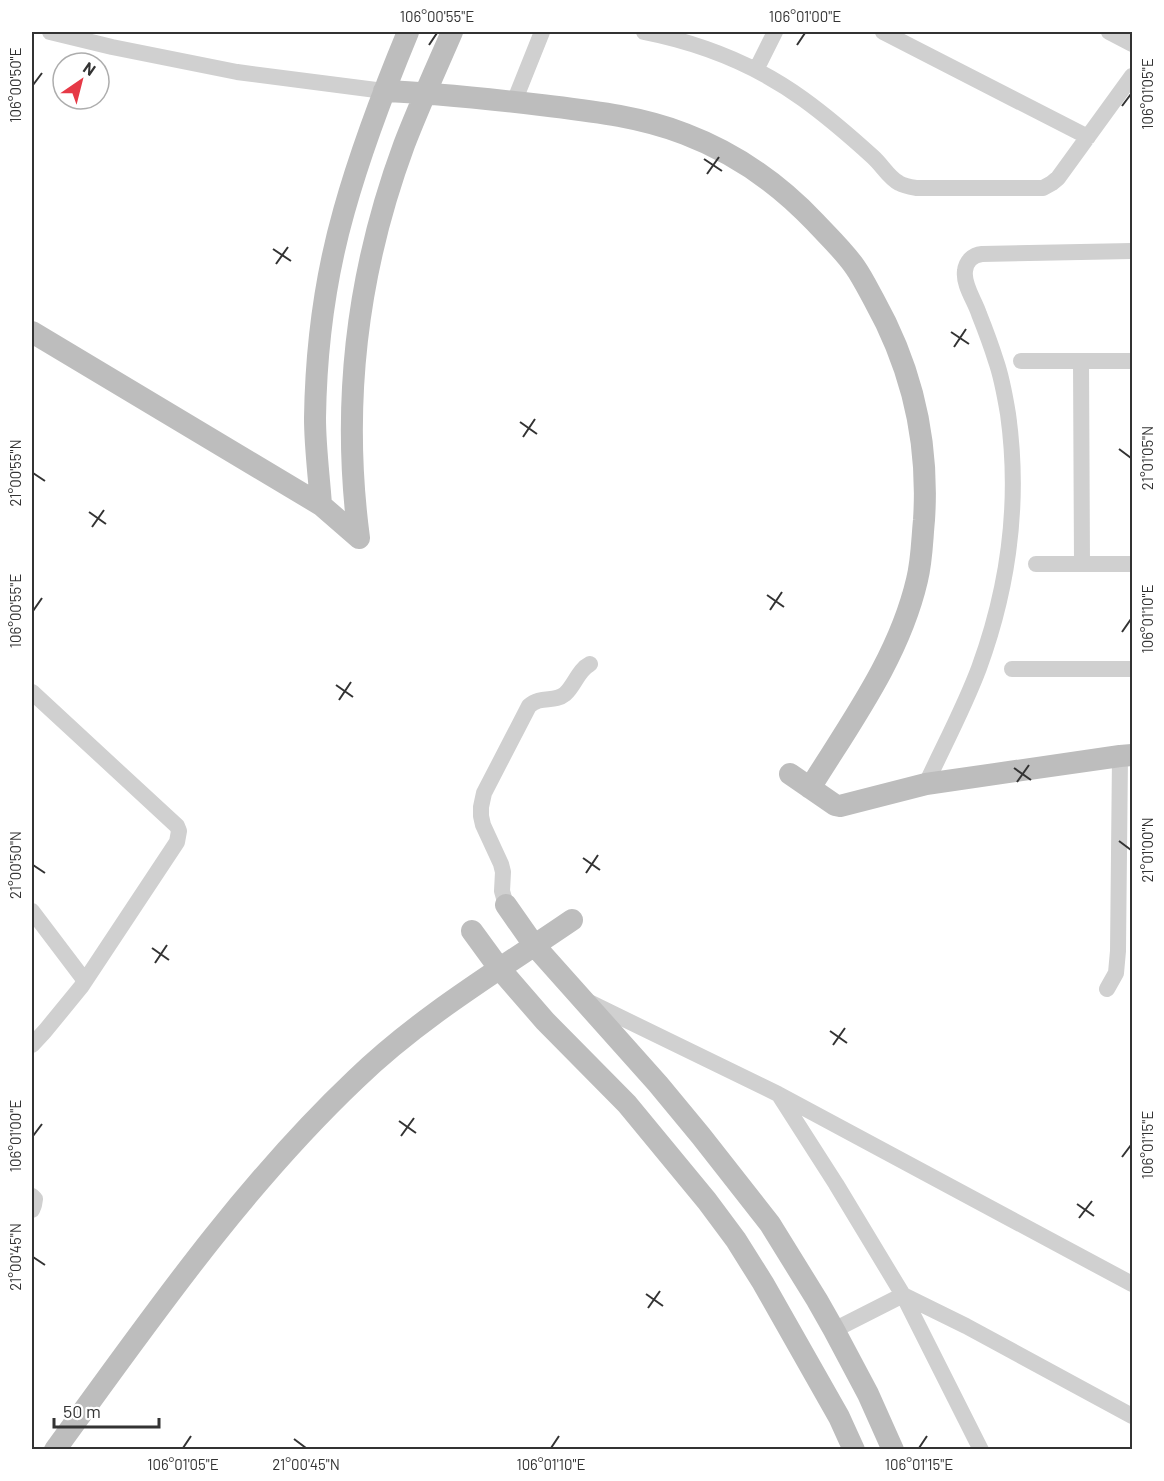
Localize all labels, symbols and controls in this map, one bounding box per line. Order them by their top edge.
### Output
text: 106°00'55"E [400,7,474,25]
text: 106°01'00"E [769,7,841,25]
text: 106°00'50"E [6,47,24,123]
north arrow [51,51,111,111]
text: N [80,57,100,79]
text: 106°01'05"E [1138,58,1156,130]
text: 21°01'05"N [1138,426,1156,490]
text: 21°00'55"N [6,439,24,507]
text: 106°00'55"E [6,574,24,648]
text: 106°01'10"E [1138,584,1156,654]
text: 21°01'00"N [1138,817,1156,883]
text: 21°00'50"N [6,831,24,899]
text: 106°01'00"E [6,1100,24,1172]
text: 106°01'15"E [1138,1111,1156,1179]
text: 21°00'45"N [6,1223,24,1291]
scale bar [54,1391,159,1429]
text: 50 m [63,1400,101,1422]
text: 106°01'05"E [147,1455,219,1473]
text: 21°00'45"N [272,1455,340,1473]
text: 106°01'10"E [516,1455,586,1473]
text: 106°01'15"E [885,1455,953,1473]

